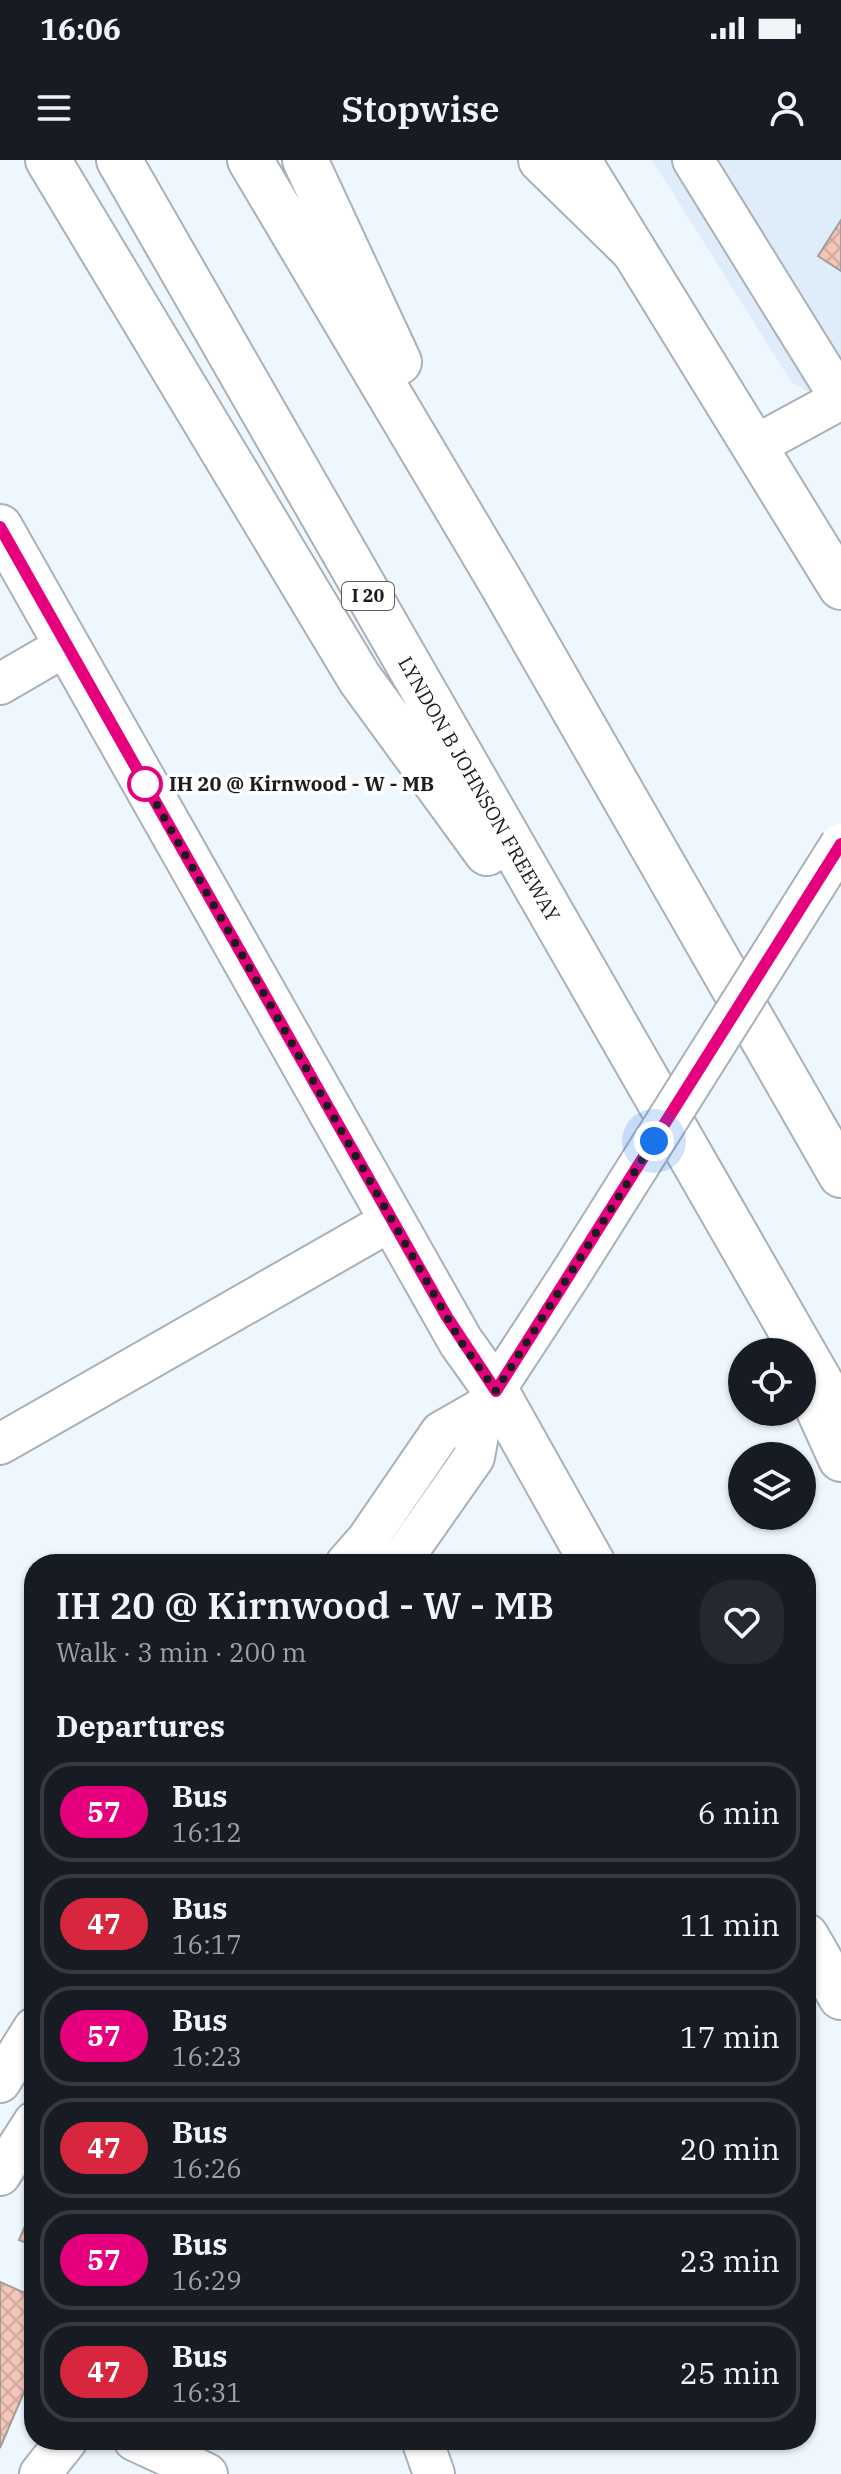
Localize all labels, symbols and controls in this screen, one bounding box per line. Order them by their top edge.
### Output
text: 16:06 [40,9,121,48]
text: Stopwise [341,85,500,132]
icon: menu [32,86,76,130]
icon: person [765,86,809,130]
road number: I 20 [342,582,394,610]
street label: LYNDON B JOHNSON FREEWAY [392,651,567,927]
marker: IH 20 @ Kirnwood - W - MB [128,767,162,801]
place label: IH 20 @ Kirnwood - W - MB [169,770,434,797]
your location [634,1121,674,1161]
map controls [728,1338,816,1530]
button: locate [728,1338,816,1426]
button: layers [728,1442,816,1530]
text: IH 20 @ Kirnwood - W - MB [56,1580,554,1629]
button: heart [700,1580,784,1664]
text: Walk · 3 min · 200 m [56,1635,307,1669]
text: Departures [56,1706,225,1745]
text: Bus [172,1776,227,1815]
text: 57 [87,1793,121,1830]
text: 6 min [698,1793,780,1832]
text: 16:12 [172,1815,242,1849]
text: Bus [172,1888,227,1927]
text: 47 [87,1905,121,1942]
text: 11 min [680,1905,780,1944]
text: 16:17 [172,1927,242,1961]
text: Bus [172,2000,227,2039]
text: 57 [87,2017,121,2054]
text: 17 min [680,2017,780,2056]
text: 16:23 [172,2039,242,2073]
text: Bus [172,2112,227,2151]
text: 47 [87,2129,121,2166]
text: 20 min [680,2129,780,2168]
text: 16:26 [172,2151,242,2185]
text: Bus [172,2224,227,2263]
text: 57 [87,2241,121,2278]
text: 23 min [680,2241,780,2280]
text: 16:29 [172,2263,242,2297]
text: Bus [172,2336,227,2375]
text: 47 [87,2353,121,2390]
text: 25 min [680,2353,780,2392]
text: 16:31 [172,2375,242,2409]

